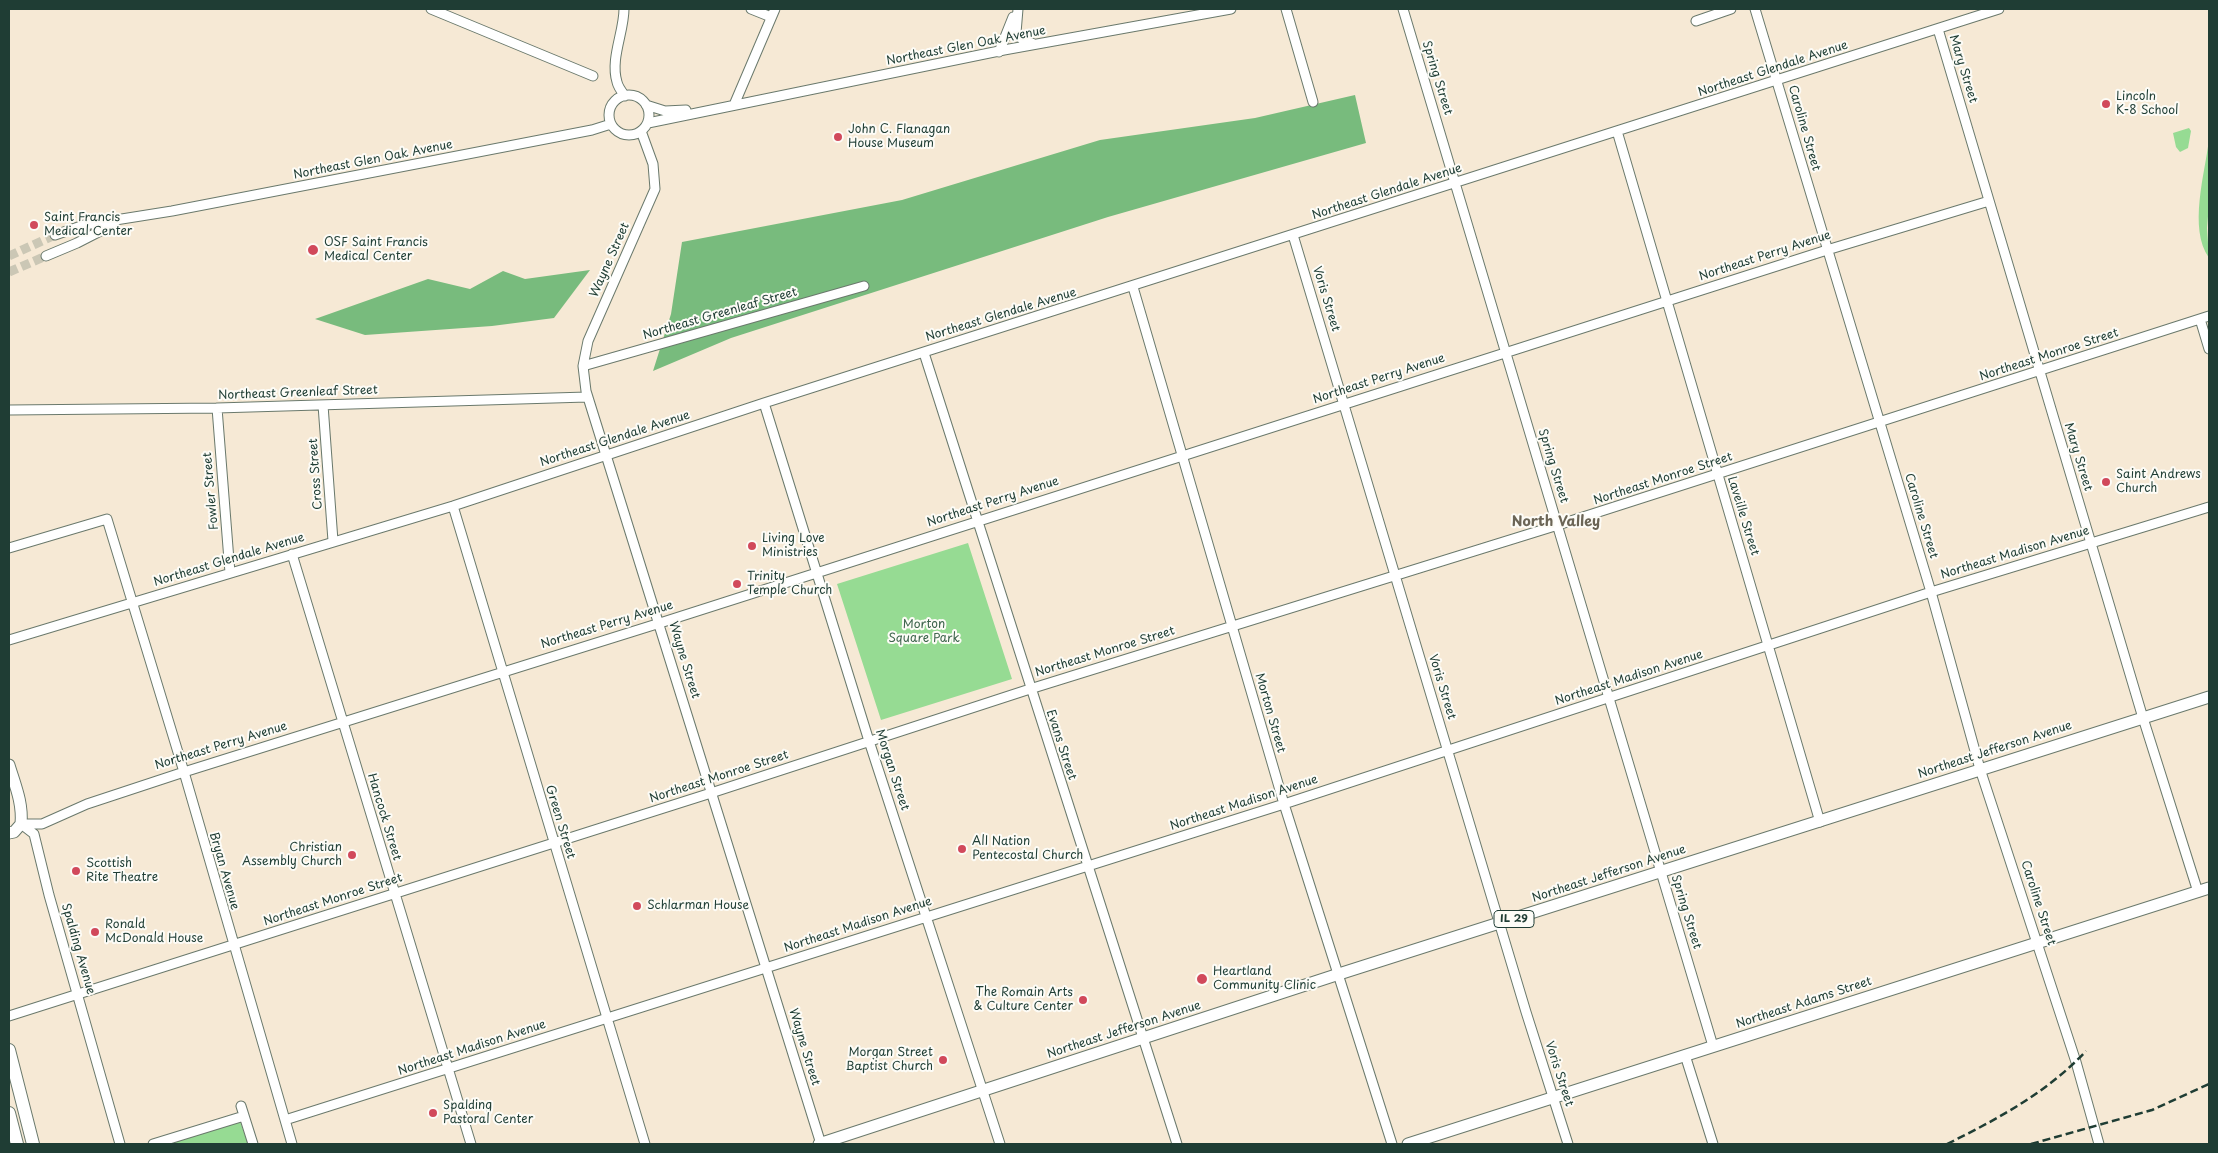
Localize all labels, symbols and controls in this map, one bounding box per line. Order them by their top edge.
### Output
street label: Northeast Glen Oak Avenue [885,23,1047,69]
street label: Mary Street [1946,33,1980,105]
street label: Northeast Glendale Avenue [1696,38,1850,100]
street label: Spring Street [1419,39,1455,117]
street label: Caroline Street [1785,84,1823,172]
place label: Lincoln K-8 School [2116,90,2178,118]
marker: Lincoln K-8 School [2100,98,2112,110]
place label: John C. Flanagan House Museum [848,123,950,151]
marker: John C. Flanagan House Museum [832,131,844,143]
street label: Northeast Glen Oak Avenue [292,137,454,183]
street label: Northeast Glendale Avenue [1310,161,1464,223]
place label: Saint Francis Medical Center [44,211,132,239]
marker: Saint Francis Medical Center [28,219,40,231]
street label: Wayne Street [587,220,633,300]
street label: Northeast Perry Avenue [1697,228,1833,284]
place label: OSF Saint Francis Medical Center [324,236,428,264]
marker: OSF Saint Francis Medical Center [306,243,320,257]
street label: Voris Street [1309,265,1343,333]
street label: Northeast Greenleaf Street [641,285,799,343]
street label: Northeast Glendale Avenue [924,285,1078,345]
street label: Northeast Monroe Street [1978,326,2120,384]
street label: Northeast Perry Avenue [1311,351,1447,407]
street label: Northeast Greenleaf Street [218,383,378,403]
street label: Northeast Glendale Avenue [538,408,692,470]
street label: Mary Street [2061,421,2095,493]
street label: Spring Street [1535,427,1571,505]
street label: Cross Street [306,438,326,510]
street label: Northeast Monroe Street [1592,450,1734,508]
street label: Fowler Street [200,451,222,531]
place label: Saint Andrews Church [2116,468,2201,496]
street label: Caroline Street [1901,472,1941,560]
street label: Northeast Perry Avenue [925,474,1061,530]
street label: Laveille Street [1724,475,1762,557]
marker: Saint Andrews Church [2100,476,2112,488]
district label: North Valley [1512,514,1600,530]
street label: Northeast Madison Avenue [1939,524,2091,582]
street label: Northeast Glendale Avenue [152,530,306,590]
place label: Living Love Ministries [762,532,825,560]
marker: Living Love Ministries [746,540,758,552]
place label: Trinity Temple Church [747,570,832,598]
marker: Trinity Temple Church [731,578,743,590]
street label: Northeast Perry Avenue [539,598,675,652]
park label: Morton Square Park [888,618,960,646]
street label: Wayne Street [665,620,703,700]
street label: Northeast Monroe Street [1033,624,1177,680]
street label: Northeast Madison Avenue [1553,647,1705,709]
street label: Voris Street [1425,653,1459,721]
street label: Morton Street [1252,672,1288,754]
street label: Evans Street [1043,708,1079,782]
street label: Northeast Jefferson Avenue [1916,718,2074,782]
street label: Northeast Perry Avenue [153,719,289,773]
street label: Morgan Street [872,728,912,812]
street label: Northeast Monroe Street [648,748,790,806]
street label: Hancock Street [364,772,404,862]
street label: Northeast Madison Avenue [1168,772,1320,834]
street label: Green Street [542,783,578,861]
street label: Bryan Avenue [206,830,242,912]
place label: All Nation Pentecostal Church [972,835,1083,863]
place label: Christian Assembly Church [242,841,342,869]
street label: Northeast Jefferson Avenue [1530,842,1688,906]
marker: All Nation Pentecostal Church [956,843,968,855]
marker: Christian Assembly Church [346,849,358,861]
place label: Scottish Rite Theatre [86,857,158,885]
street label: Caroline Street [2017,859,2059,947]
marker: Scottish Rite Theatre [70,865,82,877]
street label: Northeast Monroe Street [262,871,404,929]
street label: Spring Street [1668,873,1704,951]
street label: Northeast Madison Avenue [782,894,934,956]
place label: Schlarman House [647,899,749,913]
marker: Schlarman House [631,900,643,912]
street label: Spalding Avenue [58,902,98,996]
road number: IL 29 [1494,911,1534,928]
place label: Ronald McDonald House [105,918,203,946]
marker: Ronald McDonald House [89,926,101,938]
place label: Heartland Community Clinic [1213,965,1316,993]
marker: Heartland Community Clinic [1195,972,1209,986]
street label: Northeast Adams Street [1734,974,1874,1032]
place label: The Romain Arts & Culture Center [974,986,1073,1014]
marker: The Romain Arts & Culture Center [1077,994,1089,1006]
street label: Northeast Jefferson Avenue [1045,998,1203,1062]
street label: Wayne Street [785,1007,823,1087]
street label: Northeast Madison Avenue [396,1017,548,1079]
street label: Voris Street [1542,1040,1576,1108]
place label: Morgan Street Baptist Church [846,1046,933,1074]
marker: Morgan Street Baptist Church [937,1054,949,1066]
place label: Spalding Pastoral Center [443,1099,533,1127]
marker: Spalding Pastoral Center [427,1107,439,1119]

